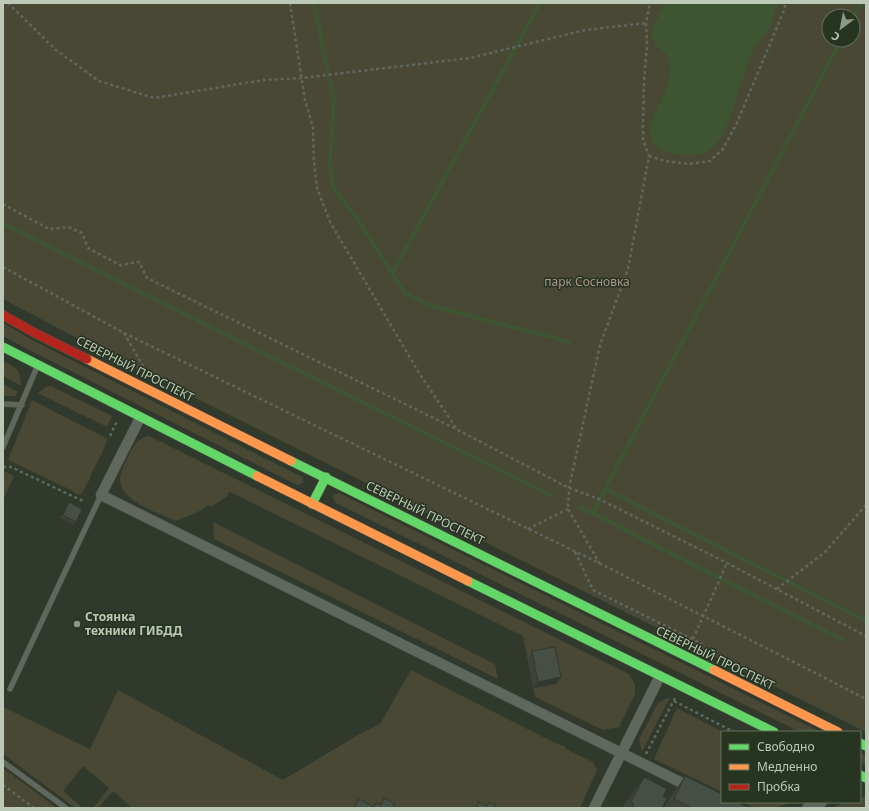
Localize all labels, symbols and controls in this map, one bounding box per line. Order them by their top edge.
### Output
north arrow [821,8,861,48]
text: С [828,29,842,45]
park label: парк Сосновка [544,273,630,290]
street label: СЕВЕРНЫЙ ПРОСПЕКТ [74,331,197,406]
street label: СЕВЕРНЫЙ ПРОСПЕКТ [363,476,488,549]
place label: Стоянка техники ГИБДД [85,608,183,639]
marker: Стоянка техники ГИБДД [72,619,82,629]
street label: СЕВЕРНЫЙ ПРОСПЕКТ [653,621,778,694]
legend [721,731,861,803]
text: Свободно [757,738,815,755]
text: Медленно [757,758,817,775]
text: Пробка [757,778,800,795]

